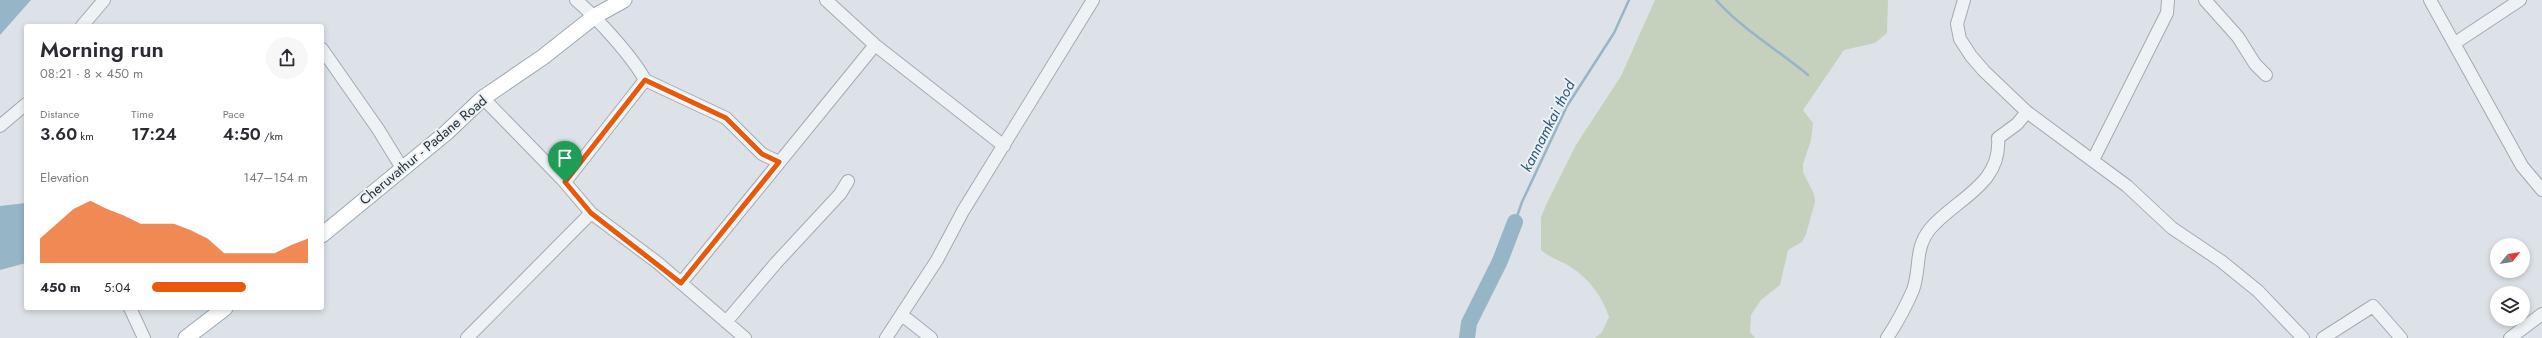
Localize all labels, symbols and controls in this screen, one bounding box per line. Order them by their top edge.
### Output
text: Morning run [40,33,164,65]
button: share [266,37,308,79]
text: 08:21 · 8 × 450 m [40,64,143,83]
water label: kannamkai thod [1515,76,1581,176]
street label: Cheruvathur - Padane Road [355,91,491,209]
text: Distance [40,106,79,122]
text: Time [131,106,154,122]
text: Pace [223,106,245,122]
text: 3.60 [40,122,77,146]
text: 17:24 [131,122,177,146]
text: 4:50 [223,122,261,146]
text: km [77,128,94,144]
text: /km [261,128,283,144]
pin [548,141,582,182]
icon: arrive [554,147,576,169]
text: Elevation [40,168,89,187]
text: 147–154 m [243,168,308,187]
north arrow [2490,238,2530,278]
map controls [2490,238,2530,326]
text: 450 m [40,278,81,297]
text: 5:04 [104,278,131,297]
button: layers [2490,286,2530,326]

